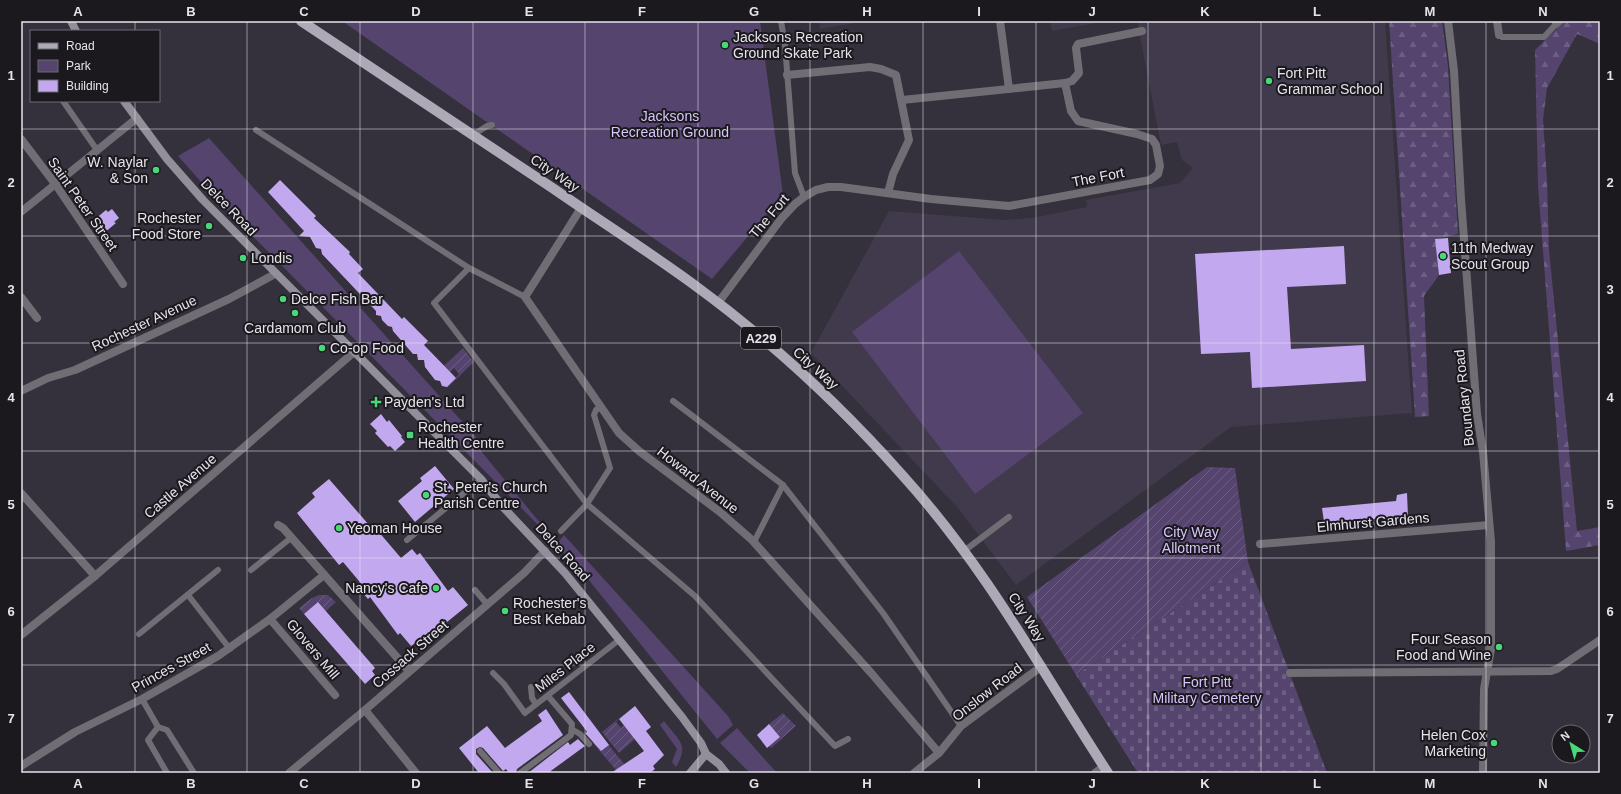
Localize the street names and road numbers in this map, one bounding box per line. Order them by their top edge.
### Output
street label: City Way [528,151,582,195]
street label: Saint Peter Street [45,154,121,254]
street label: The Fort [1071,164,1126,190]
street label: Delce Road [198,175,260,239]
street label: The Fort [746,191,792,241]
street label: Rochester Avenue [89,292,199,354]
road number: A229 [741,327,781,349]
street label: City Way [790,343,842,393]
street label: Boundary Road [1451,349,1477,447]
street label: Howard Avenue [654,443,742,517]
street label: Castle Avenue [141,450,219,522]
street label: Elmhurst Gardens [1316,509,1430,535]
street label: Delce Road [533,519,593,585]
street label: City Way [1005,589,1049,645]
street label: Glovers Mill [283,616,343,682]
street label: Cossack Street [369,617,451,691]
street label: Princes Street [129,639,213,695]
street label: Miles Place [532,639,598,695]
street label: Onslow Road [949,660,1025,724]

